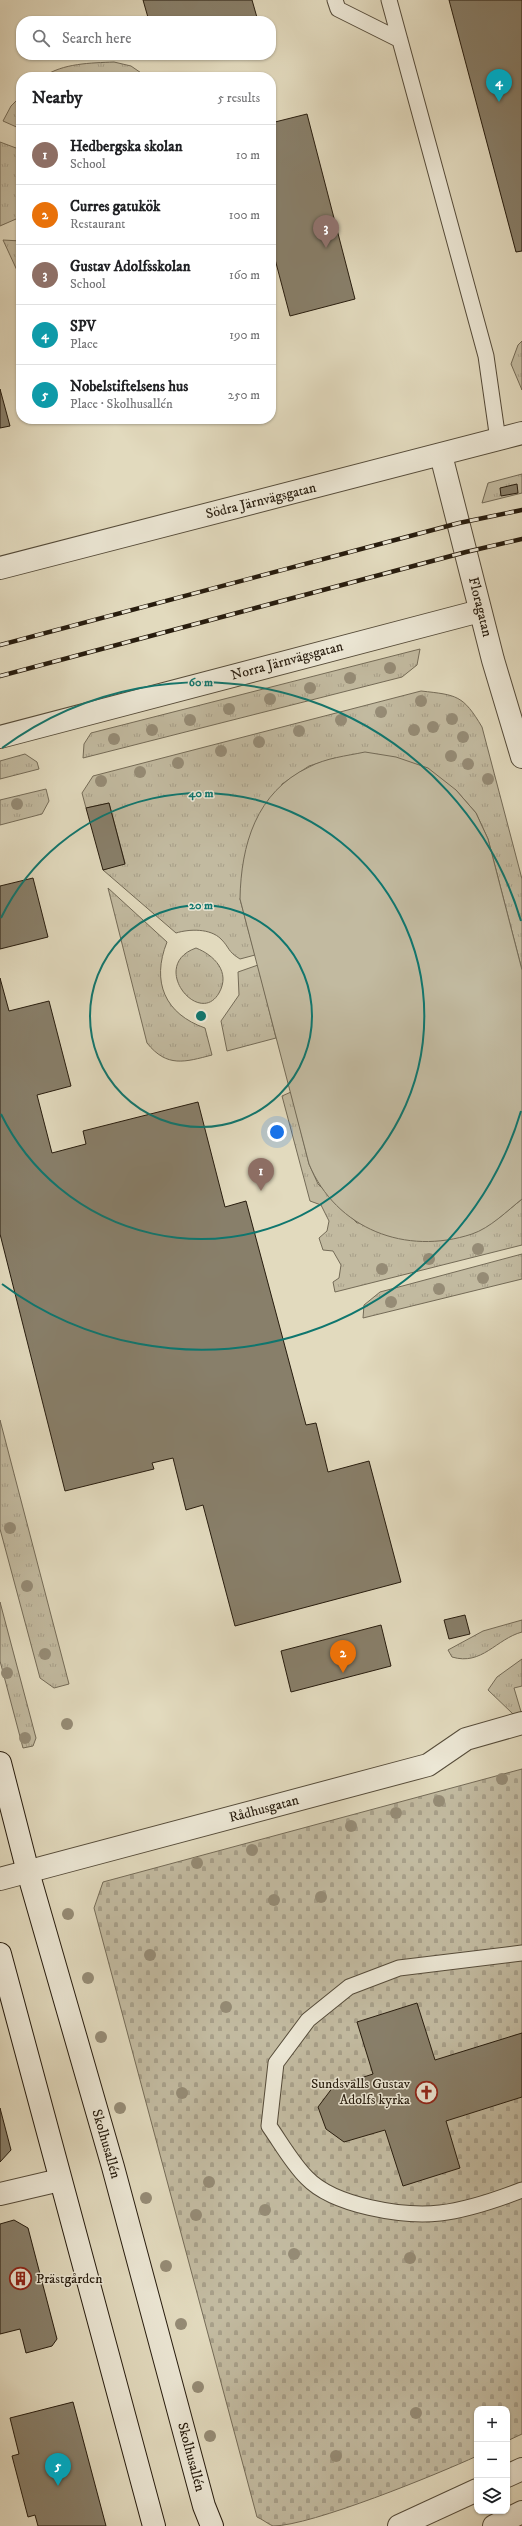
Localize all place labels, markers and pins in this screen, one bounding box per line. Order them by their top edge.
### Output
pin: 4 [486,69,512,102]
pin: 3 [313,215,339,248]
centre of rings [194,1009,208,1023]
pin: 1 [248,1158,274,1191]
pin: 2 [330,1640,356,1673]
place label: Sundsvalls Gustav Adolfs kyrka [311,2075,411,2109]
church icon: Sundsvalls Gustav Adolfs kyrka [413,2079,439,2105]
building icon: Prästgården [8,2266,34,2292]
place label: Prästgården [36,2270,103,2288]
pin: 5 [45,2453,71,2486]

